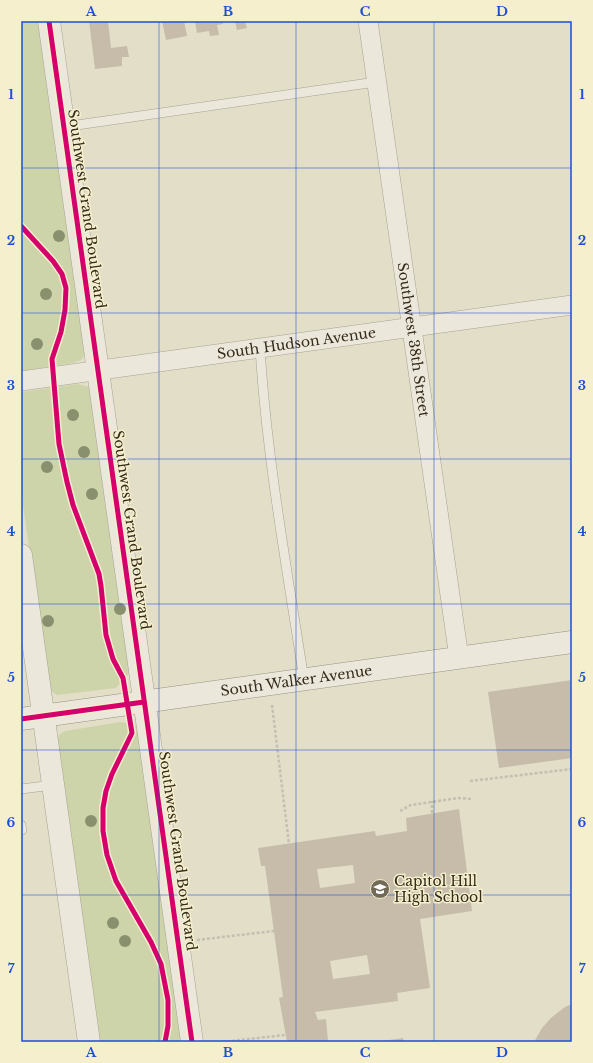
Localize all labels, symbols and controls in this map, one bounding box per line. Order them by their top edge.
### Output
text: A [85,3,97,20]
text: B [223,3,233,20]
text: C [360,3,371,20]
text: D [496,3,508,20]
text: 1 [8,86,14,103]
text: 1 [579,86,585,103]
street label: Southwest Grand Boulevard [64,108,110,310]
text: 2 [7,232,15,249]
text: 2 [578,232,586,249]
street label: Southwest 38th Street [394,261,434,419]
street label: South Hudson Avenue [216,323,377,363]
text: 3 [7,377,15,394]
text: 3 [578,377,586,394]
street label: Southwest Grand Boulevard [109,429,155,631]
text: 4 [7,523,16,540]
text: 4 [578,523,587,540]
street label: South Walker Avenue [219,661,373,700]
text: 5 [7,669,15,686]
text: 5 [578,669,586,686]
street label: Southwest Grand Boulevard [155,750,201,952]
text: 6 [7,814,16,831]
text: 6 [578,814,587,831]
place label: Capitol Hill High School [394,872,483,906]
school or university icon: Capitol Hill High School [369,878,391,900]
text: 7 [8,960,15,977]
text: 7 [579,960,586,977]
text: A [85,1044,97,1061]
text: B [223,1044,233,1061]
text: C [360,1044,371,1061]
text: D [496,1044,508,1061]

